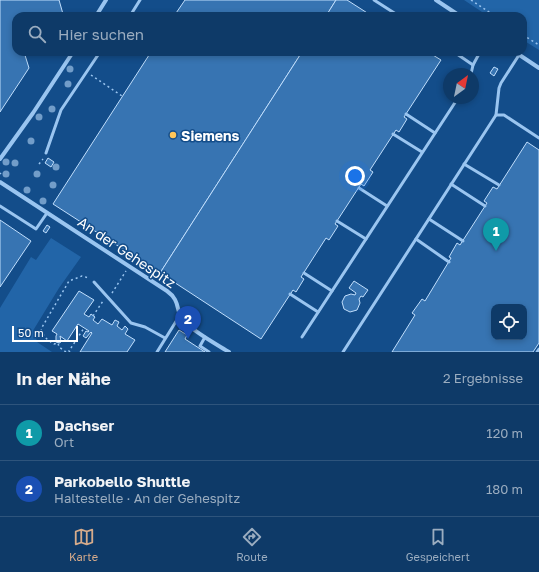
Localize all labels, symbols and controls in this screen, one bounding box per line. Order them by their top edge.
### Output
search box [12,12,527,56]
icon: search [26,23,48,45]
text: Hier suchen [58,25,144,43]
north arrow [443,68,479,104]
place label: Siemens [181,127,239,144]
marker: Siemens [168,130,178,140]
your location [345,166,365,186]
street label: An der Gehespitz [75,213,179,291]
pin: 1 [483,218,509,251]
map controls [491,304,527,340]
button: locate [491,304,527,340]
pin: 2 [175,306,201,339]
scale bar [12,324,78,343]
text: 50 m [18,326,44,339]
text: In der Nähe [16,368,111,389]
text: 2 Ergebnisse [443,370,523,386]
text: Dachser [54,416,114,434]
text: 1 [26,425,32,441]
text: 120 m [486,425,523,441]
text: Ort [54,434,74,450]
text: Parkobello Shuttle [54,472,190,490]
text: 2 [25,481,33,497]
text: 180 m [486,481,523,497]
text: Haltestelle · An der Gehespitz [54,490,240,506]
tab: Karte [69,526,98,563]
tab: Route [236,526,268,563]
tab: Gespeichert [406,526,470,563]

